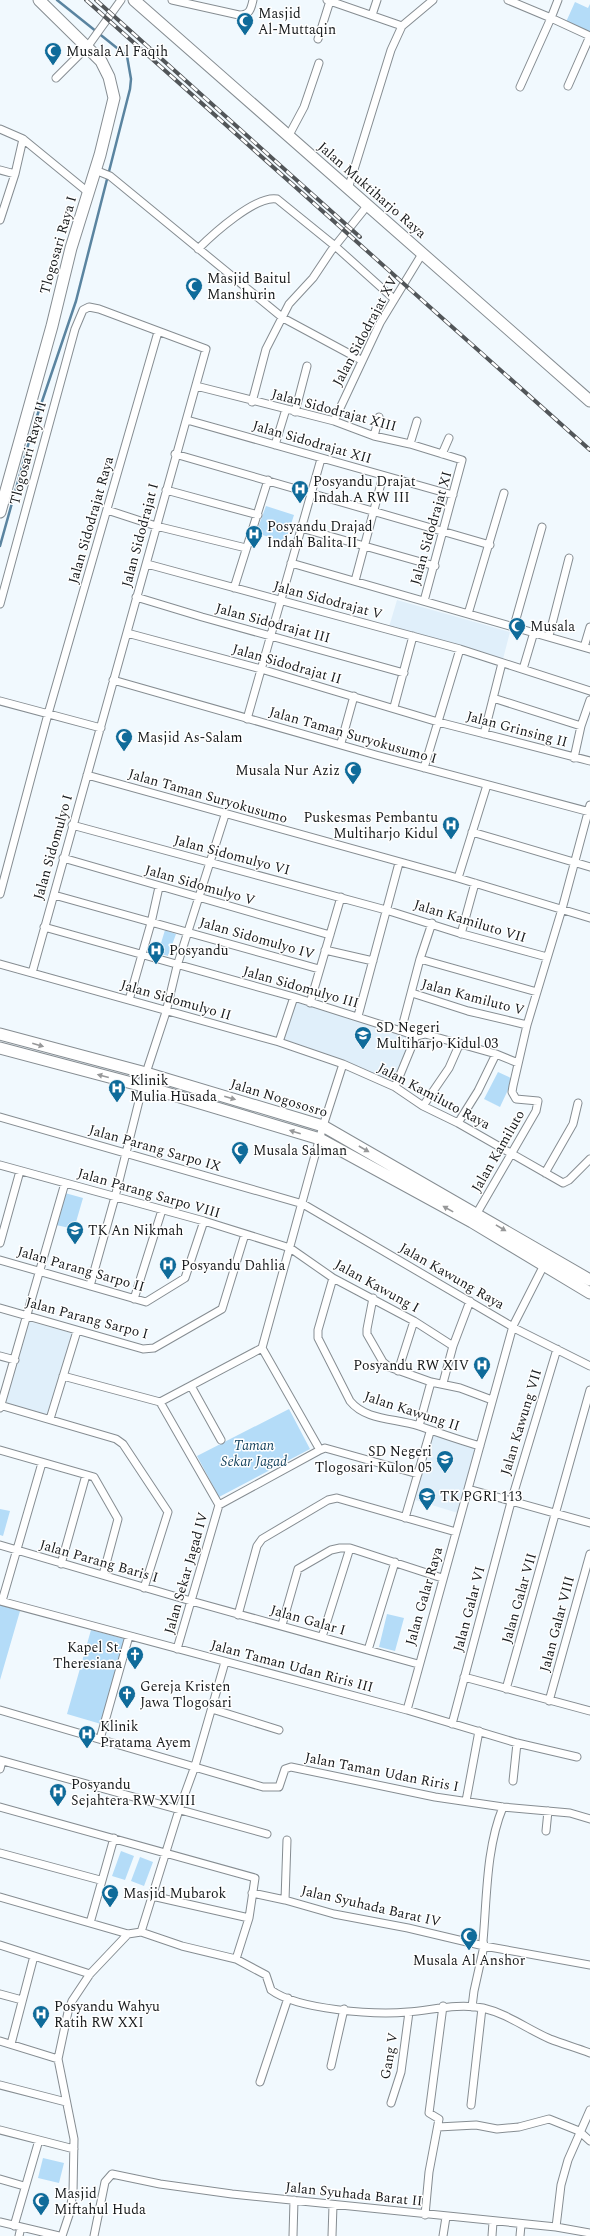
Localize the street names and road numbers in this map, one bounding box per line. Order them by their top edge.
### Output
street label: Jalan Muktiharjo Raya [313,137,431,243]
street label: Tlogosari Raya I [34,193,82,297]
street label: Jalan Sidodrajat XV [327,272,403,390]
street label: Jalan Sidodrajat XIII [269,383,399,437]
street label: Tlogosari Raya II [4,399,52,507]
street label: Jalan Sidodrajat XII [250,415,374,469]
street label: Jalan Sidodrajat Raya [63,454,119,586]
street label: Jalan Sidodrajat XI [405,469,457,587]
street label: Jalan Sidodrajat I [116,480,164,590]
street label: Jalan Sidodrajat V [271,575,385,625]
street label: Jalan Sidodrajat III [213,598,333,648]
street label: Jalan Sidodrajat II [230,638,344,690]
street label: Jalan Taman Suryokusumo I [267,701,439,769]
street label: Jalan Grinsing II [464,705,570,753]
street label: Jalan Taman Suryokusumo [126,763,290,829]
street label: Jalan Sidomulyo I [28,792,78,902]
street label: Jalan Sidomulyo VI [172,829,292,881]
street label: Jalan Sidomulyo V [142,859,258,911]
street label: Jalan Kamiluto VII [411,894,529,948]
street label: Jalan Sidomulyo IV [197,911,317,965]
street label: Jalan Sidomulyo III [241,960,361,1014]
street label: Jalan Kamiluto V [419,973,527,1021]
street label: Jalan Sidomulyo II [118,974,234,1026]
street label: Jalan Kamiluto Raya [374,1057,494,1135]
street label: Jalan Nogososro [228,1073,330,1123]
street label: Jalan Kamiluto [466,1106,530,1196]
street label: Jalan Parang Sarpo IX [86,1119,224,1177]
street label: Jalan Parang Sarpo VIII [75,1163,223,1223]
street label: Jalan Kawung Raya [395,1237,509,1315]
street label: Jalan Parang Sarpo II [15,1241,147,1297]
street label: Jalan Kawung I [331,1254,423,1318]
street label: Jalan Parang Sarpo I [23,1292,151,1344]
street label: Jalan Kawung VII [495,1366,547,1478]
street label: Jalan Kawung II [361,1386,463,1436]
street label: Jalan Sekar Jagad IV [159,1510,213,1636]
street label: Jalan Parang Baris I [37,1534,161,1588]
street label: Jalan Galar Raya [400,1544,448,1648]
street label: Jalan Galar VII [496,1550,542,1646]
street label: Jalan Galar VI [447,1564,491,1654]
street label: Jalan Galar VIII [534,1574,580,1674]
street label: Jalan Galar I [268,1599,348,1641]
street label: Jalan Taman Udan Riris III [208,1634,376,1698]
street label: Jalan Taman Udan Riris I [303,1747,461,1797]
street label: Jalan Syuhada Barat IV [299,1880,443,1932]
street label: Gang V [375,2031,403,2081]
street label: Jalan Syuhada Barat II [284,2176,424,2212]

